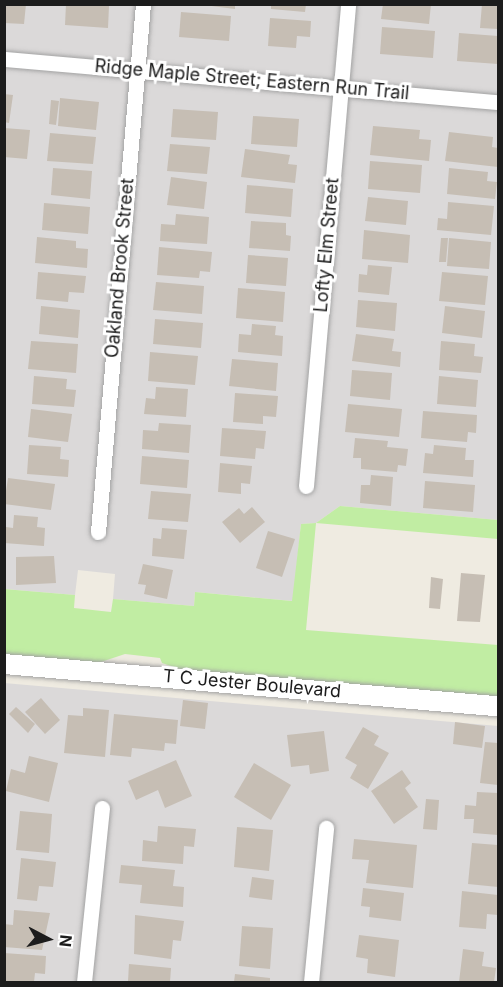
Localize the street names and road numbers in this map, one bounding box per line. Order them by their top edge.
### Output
street label: Ridge Maple Street; Eastern Run Trail [94,55,410,105]
street label: Oakland Brook Street [101,177,139,359]
street label: Lofty Elm Street [310,177,344,313]
street label: T C Jester Boulevard [162,665,342,703]

